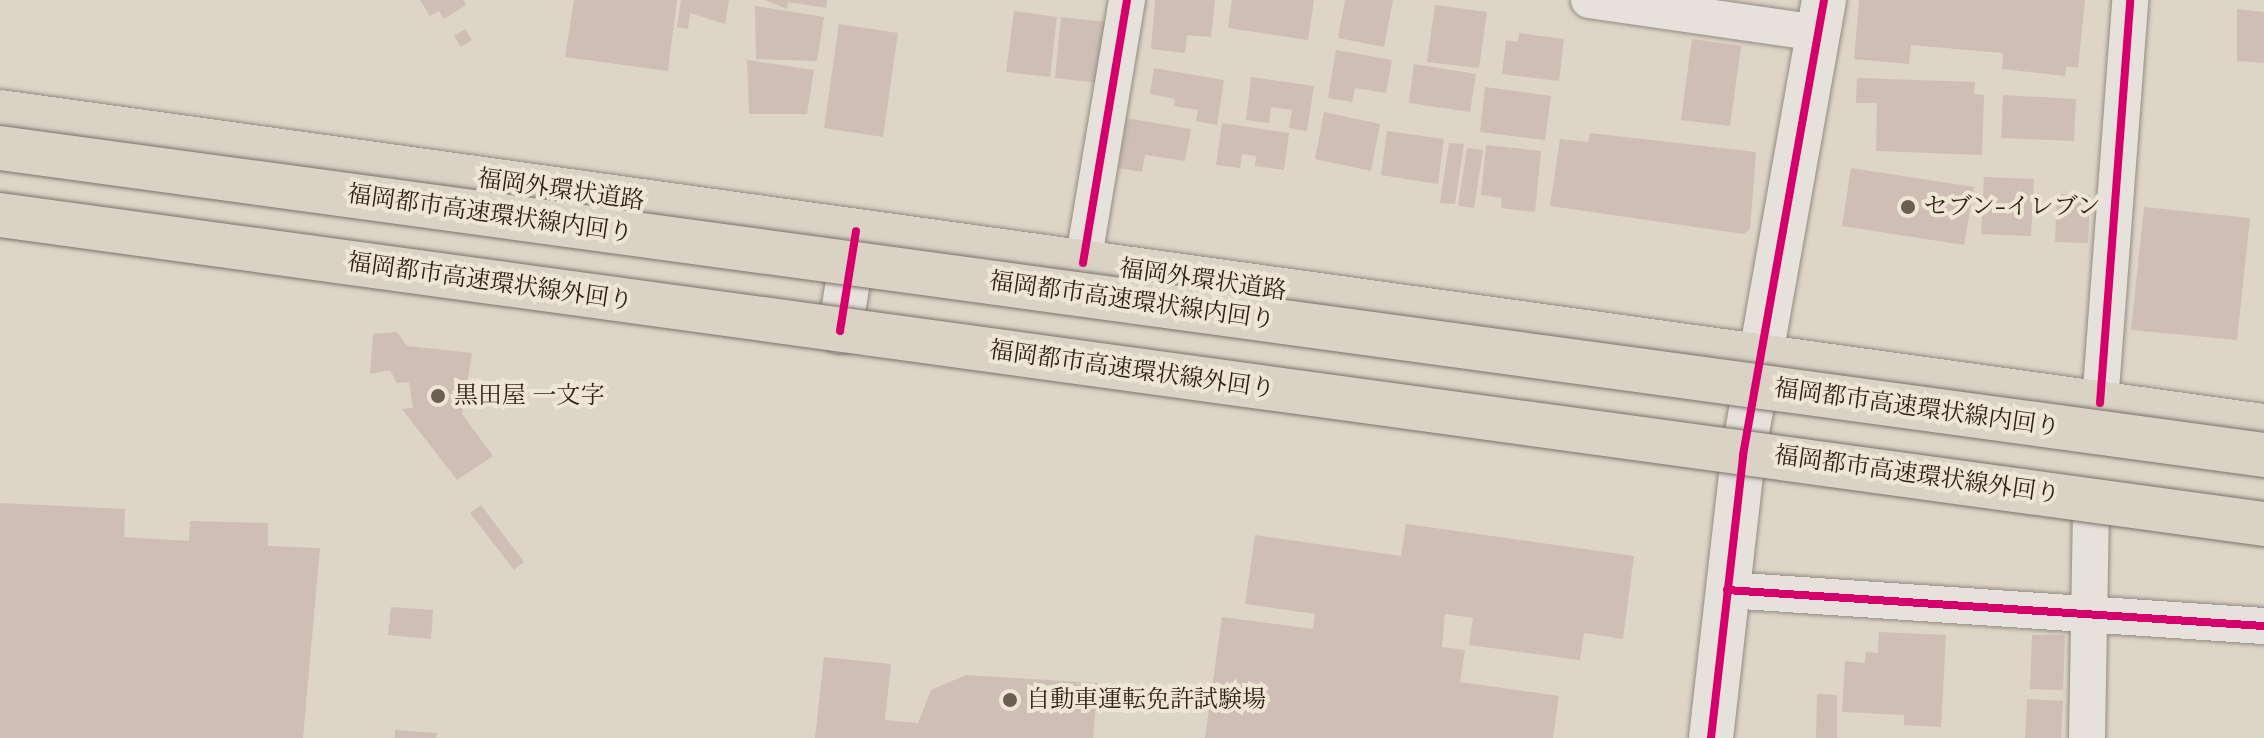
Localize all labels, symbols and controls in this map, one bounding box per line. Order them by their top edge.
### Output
street label: 福岡外環状道路 [476,164,646,216]
street label: 福岡都市高速環状線内回り [345,180,635,248]
place label: セブン-イレブン [1924,193,2103,221]
marker: セブン-イレブン [1899,198,1917,216]
street label: 福岡都市高速環状線外回り [345,248,635,316]
street label: 福岡外環状道路 [1118,254,1288,306]
street label: 福岡都市高速環状線内回り [987,267,1277,335]
street label: 福岡都市高速環状線外回り [987,336,1277,404]
street label: 福岡都市高速環状線内回り [1772,374,2062,442]
place label: 黒田屋 一文字 [454,382,604,410]
marker: 黒田屋 一文字 [429,387,447,405]
street label: 福岡都市高速環状線外回り [1772,441,2062,509]
place label: 自動車運転免許試験場 [1026,686,1266,714]
marker: 自動車運転免許試験場 [1001,691,1019,709]

